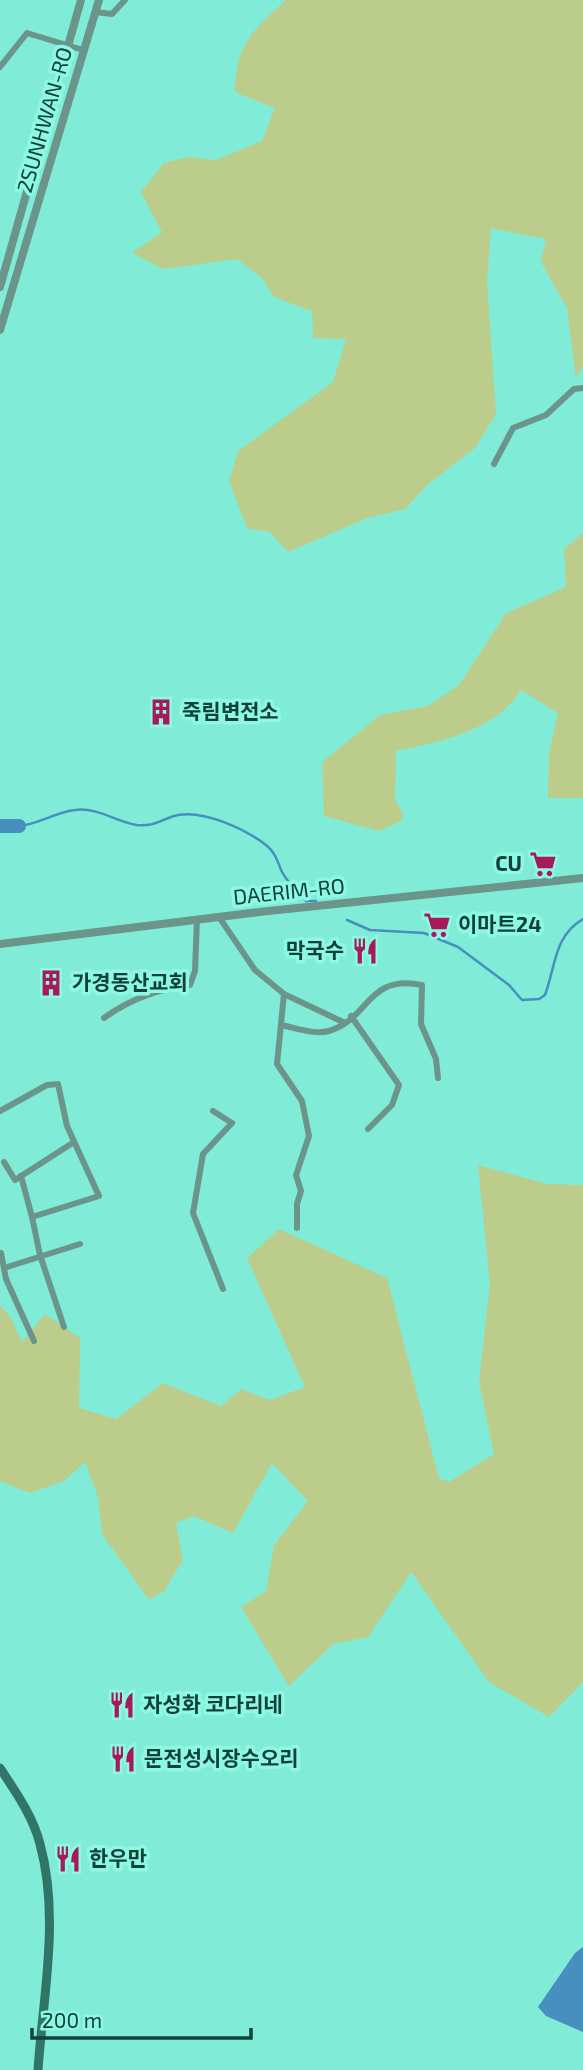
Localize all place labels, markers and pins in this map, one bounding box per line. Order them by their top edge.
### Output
building icon: 죽림변전소 [146,697,176,727]
place label: 죽림변전소 [182,698,279,723]
supermarket icon: CU [528,849,558,879]
place label: CU [495,850,522,875]
supermarket icon: 이마트24 [422,910,452,940]
place label: 이마트24 [458,911,542,936]
restaurant icon: 막국수 [350,936,380,966]
place label: 막국수 [286,937,344,962]
building icon: 가경동산교회 [36,968,66,998]
place label: 가경동산교회 [72,969,188,994]
restaurant icon: 자성화 코다리네 [107,1690,137,1720]
place label: 자성화 코다리네 [143,1691,283,1716]
restaurant icon: 문전성시장수오리 [108,1744,138,1774]
place label: 문전성시장수오리 [144,1745,299,1770]
restaurant icon: 한우만 [53,1844,83,1874]
place label: 한우만 [89,1845,147,1870]

